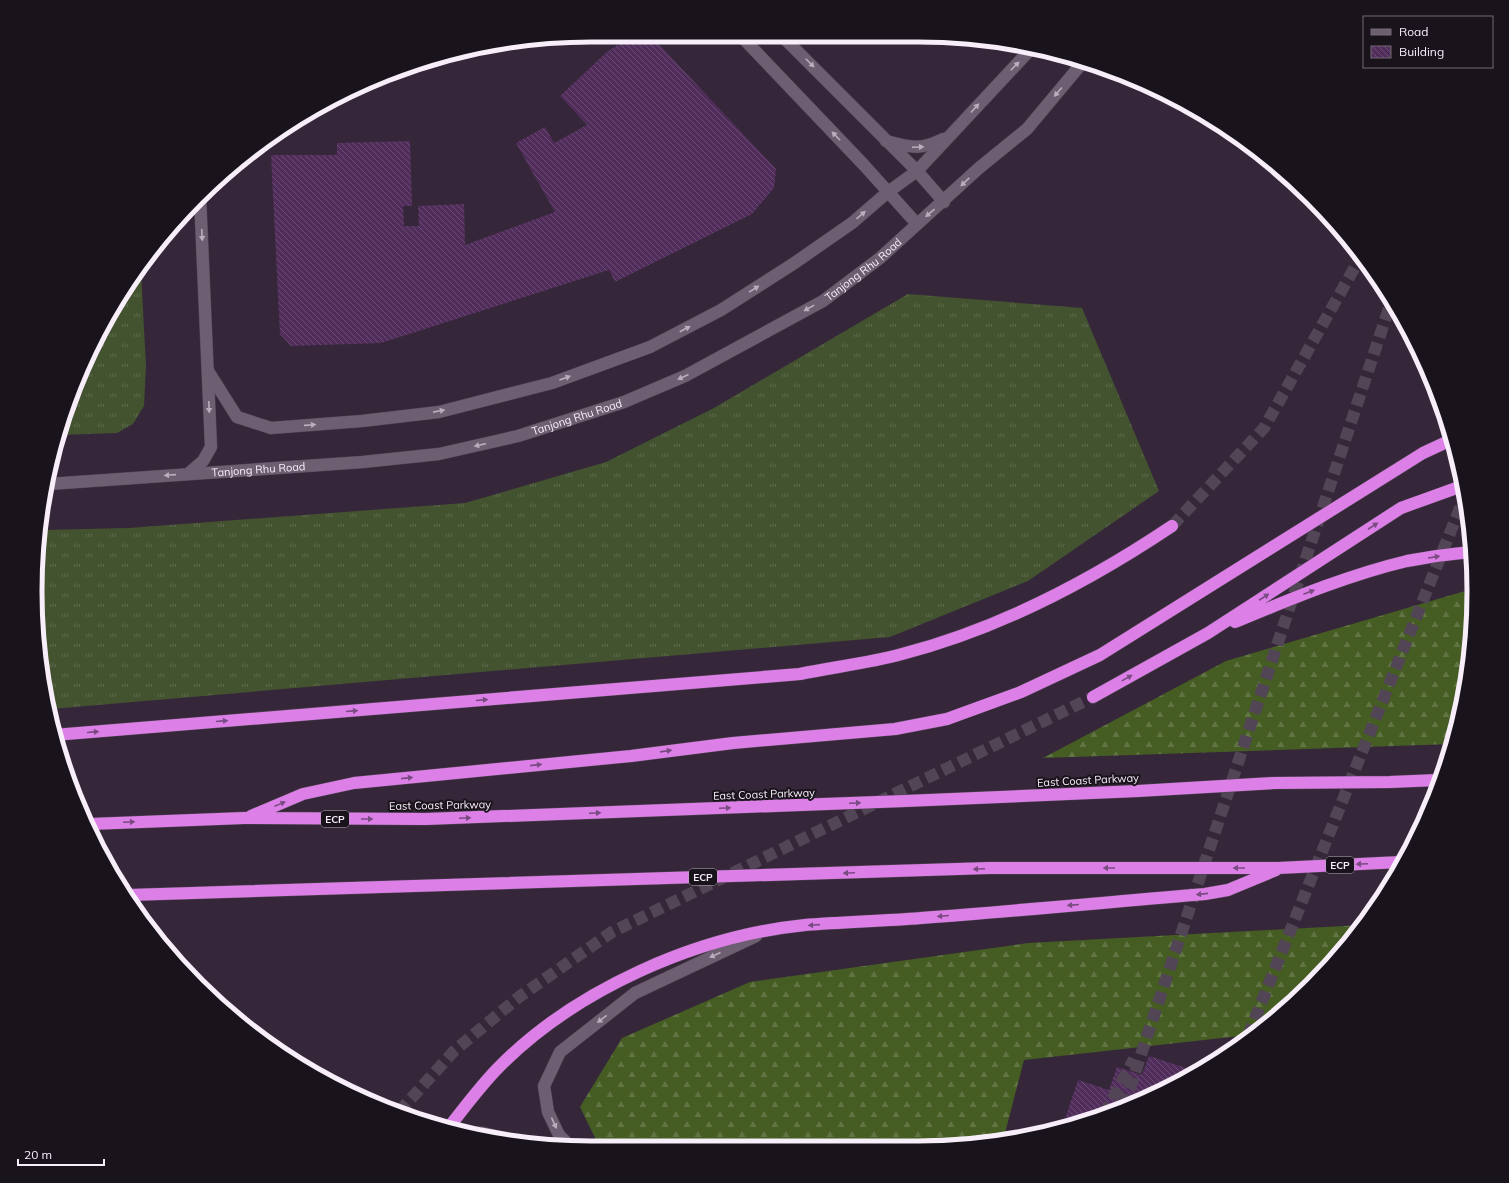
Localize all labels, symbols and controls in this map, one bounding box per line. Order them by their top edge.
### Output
legend [1363,16,1493,68]
text: Road [1399,24,1428,39]
text: Building [1399,44,1444,59]
one-way arrow [805,58,815,68]
one-way arrow [1010,61,1020,70]
one-way arrow [1053,86,1062,97]
one-way arrow [970,103,979,112]
one-way arrow [831,131,841,141]
one-way arrow [912,144,925,150]
one-way arrow [960,177,970,186]
one-way arrow [925,208,935,217]
one-way arrow [855,211,866,220]
one-way arrow [199,229,205,242]
street label: Tanjong Rhu Road [822,235,904,304]
one-way arrow [749,285,759,293]
one-way arrow [803,305,815,312]
one-way arrow [679,326,691,332]
one-way arrow [677,374,688,380]
one-way arrow [559,375,571,381]
street label: Tanjong Rhu Road [530,396,624,438]
one-way arrow [206,401,212,414]
one-way arrow [433,408,445,414]
one-way arrow [304,421,316,428]
one-way arrow [474,442,486,448]
street label: Tanjong Rhu Road [211,459,306,480]
one-way arrow [164,472,176,479]
one-way arrow [1367,522,1379,529]
one-way arrow [1428,554,1440,560]
one-way arrow [1303,588,1315,594]
one-way arrow [1258,593,1270,600]
one-way arrow [1121,675,1133,681]
one-way arrow [475,697,488,704]
one-way arrow [346,707,358,714]
one-way arrow [216,718,228,725]
one-way arrow [87,728,99,735]
one-way arrow [659,748,672,754]
one-way arrow [530,761,542,768]
street label: East Coast Parkway [1037,770,1139,790]
one-way arrow [401,775,413,781]
street label: East Coast Parkway [713,785,815,803]
street label: East Coast Parkway [389,797,491,813]
one-way arrow [275,800,287,806]
one-way arrow [849,800,862,806]
one-way arrow [719,805,732,811]
one-way arrow [589,810,602,816]
road number: ECP [321,811,349,827]
one-way arrow [459,814,471,821]
one-way arrow [361,816,374,822]
one-way arrow [123,819,136,825]
road number: ECP [1326,857,1354,873]
one-way arrow [1355,861,1368,867]
one-way arrow [973,865,985,872]
one-way arrow [1102,865,1115,871]
one-way arrow [1232,865,1245,871]
road number: ECP [689,869,717,885]
one-way arrow [843,869,855,876]
one-way arrow [1196,891,1208,897]
one-way arrow [1067,901,1079,908]
one-way arrow [937,913,949,920]
one-way arrow [808,921,820,928]
one-way arrow [709,952,721,958]
one-way arrow [597,1015,608,1023]
one-way arrow [551,1118,557,1129]
scale bar [18,1141,104,1167]
text: 20 m [24,1147,52,1162]

